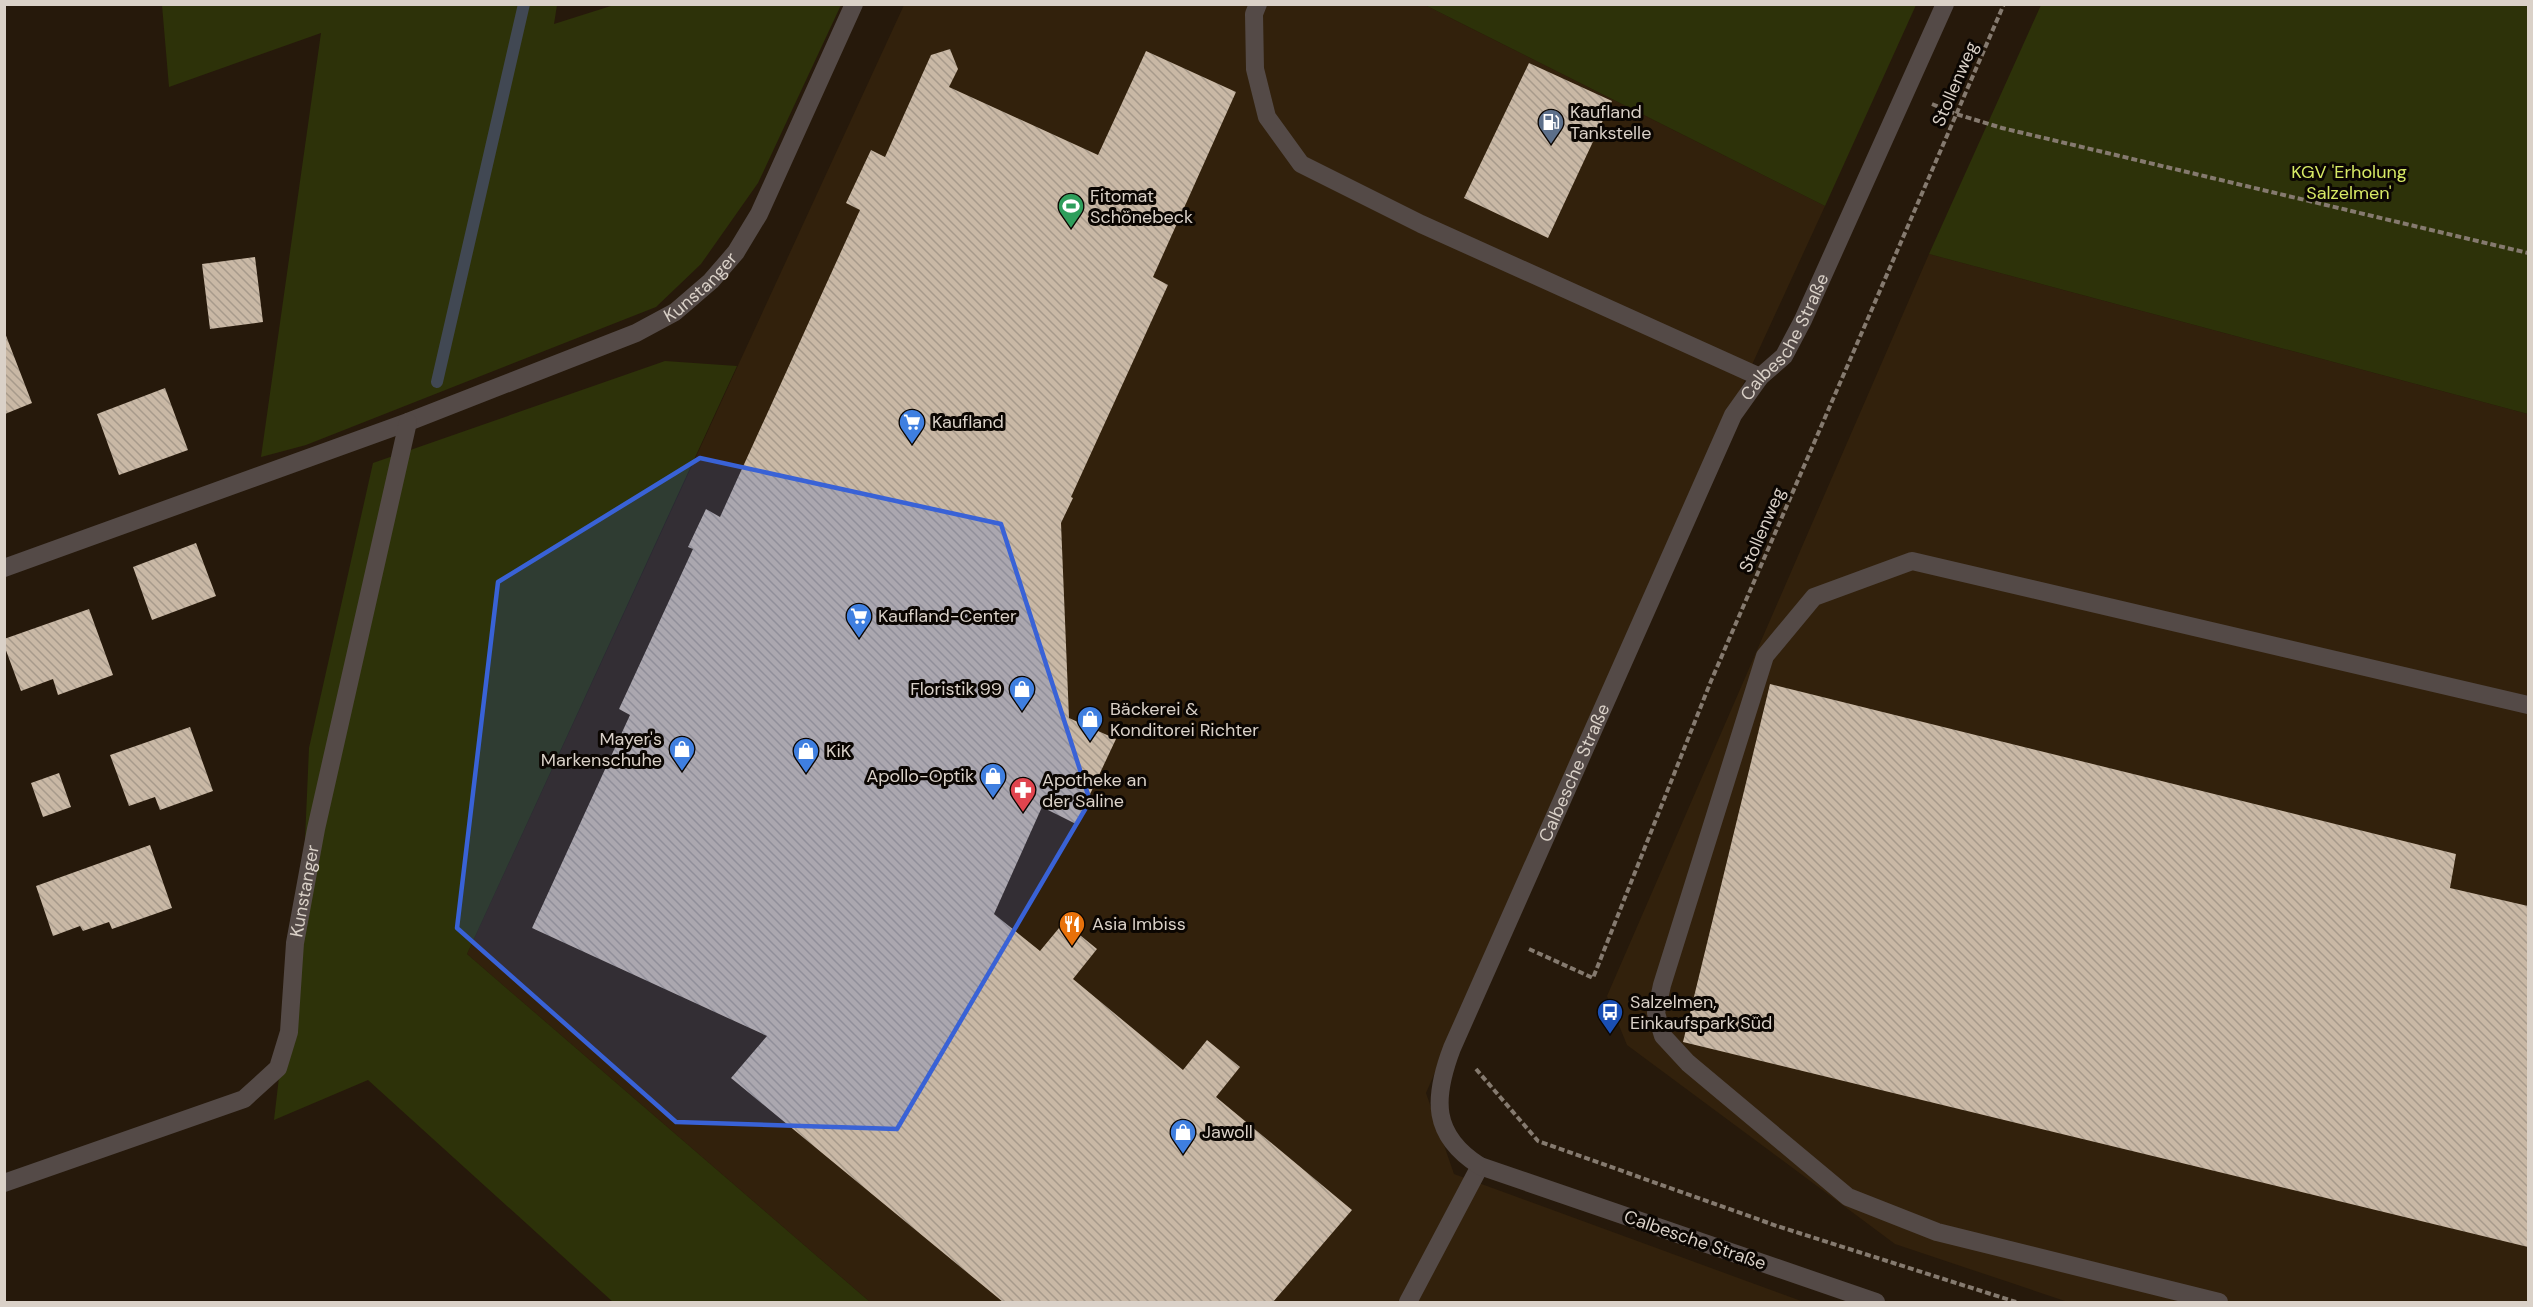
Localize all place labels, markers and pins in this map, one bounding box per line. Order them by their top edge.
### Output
place label: Kaufland Tankstelle [1570,100,1651,145]
fuel station icon: Kaufland Tankstelle [1536,107,1566,145]
place label: Fitomat Schönebeck [1090,184,1193,229]
sports icon: Fitomat Schönebeck [1056,191,1086,229]
supermarket icon: Kaufland [897,407,927,445]
place label: Kaufland [932,410,1004,434]
supermarket icon: Kaufland-Center [844,601,874,639]
place label: Kaufland-Center [878,604,1017,628]
shop icon: Floristik 99 [1007,674,1037,712]
place label: Floristik 99 [910,677,1002,701]
place label: Bäckerei & Konditorei Richter [1110,697,1259,742]
shop icon: Bäckerei & Konditorei Richter [1075,704,1105,742]
place label: Mayer's Markenschuhe [541,727,662,772]
shop icon: Mayer's Markenschuhe [667,734,697,772]
shop icon: KiK [791,736,821,774]
place label: KiK [826,739,852,763]
shop icon: Apollo-Optik [978,761,1008,799]
place label: Apollo-Optik [866,764,974,788]
place label: Apotheke an der Saline [1042,768,1147,813]
pharmacy icon: Apotheke an der Saline [1008,775,1038,813]
restaurant icon: Asia Imbiss [1057,909,1087,947]
place label: Asia Imbiss [1092,912,1186,936]
place label: Salzelmen, Einkaufspark Süd [1630,990,1772,1035]
bus stop icon: Salzelmen, Einkaufspark Süd [1595,997,1625,1035]
shop icon: Jawoll [1168,1117,1198,1155]
place label: Jawoll [1202,1120,1253,1144]

